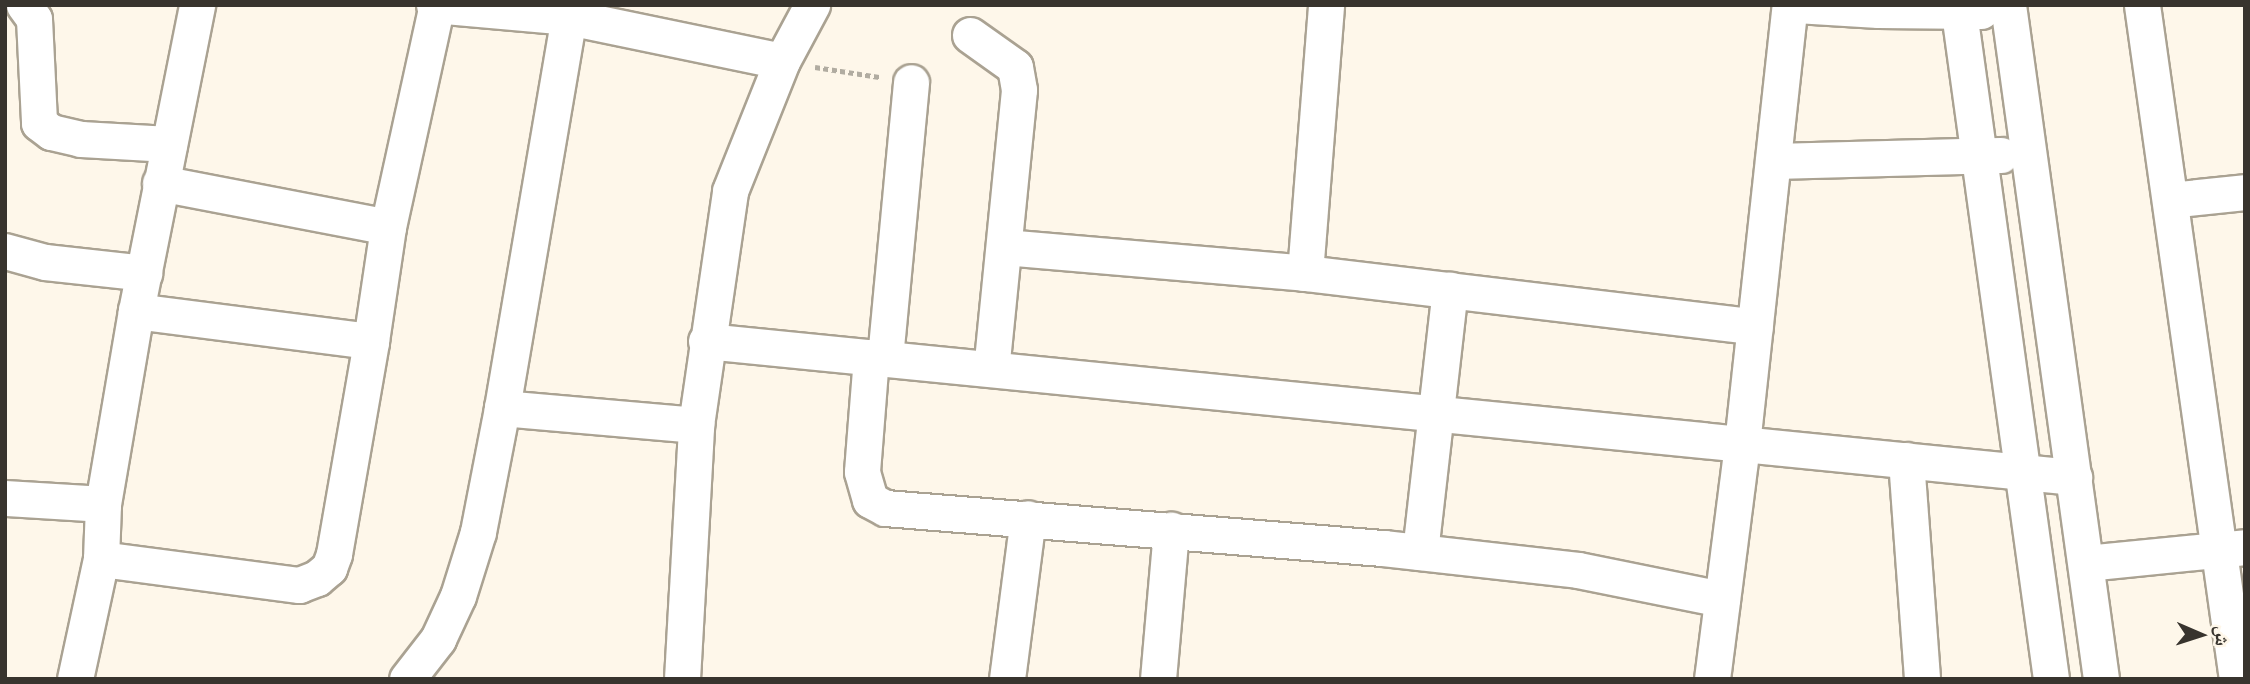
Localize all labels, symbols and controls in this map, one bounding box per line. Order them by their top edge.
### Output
north arrow [2166,600,2236,670]
text: ش [2210,625,2234,647]

